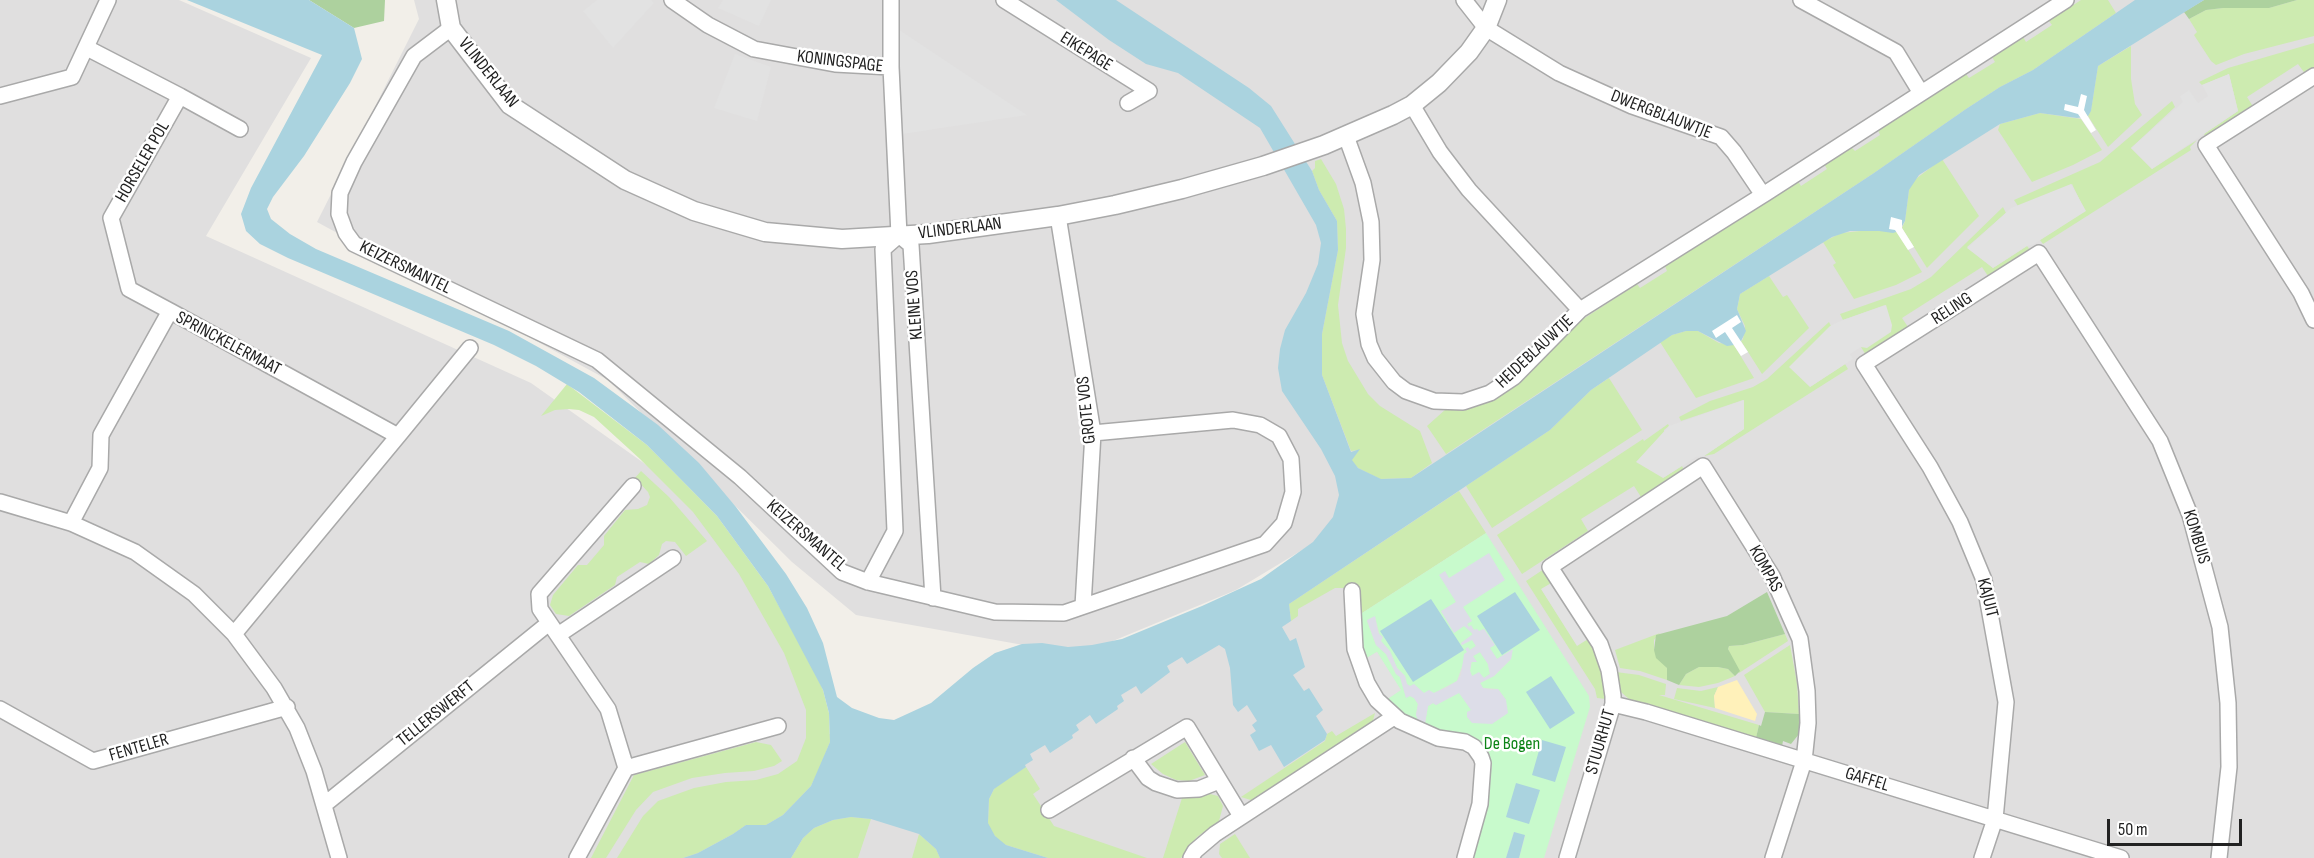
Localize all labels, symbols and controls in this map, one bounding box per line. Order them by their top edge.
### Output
street label: EIKEPAGE [1056,28,1116,76]
street label: VLINDERLAAN [453,34,523,112]
street label: KONINGSPAGE [796,46,884,78]
street label: DWERGBLAUWTJE [1607,86,1715,144]
street label: HORSELER POL [111,118,175,206]
street label: VLINDERLAAN [917,213,1003,245]
street label: KEIZERSMANTEL [356,237,454,299]
street label: KLEINE VOS [902,269,928,341]
street label: RELING [1928,288,1976,330]
street label: SPRINCKELERMAAT [172,307,284,381]
street label: HEIDEBLAUWTJE [1492,311,1578,393]
street label: GROTE VOS [1073,375,1101,445]
street label: KEIZERSMANTEL [762,495,850,577]
street label: KOMBUIS [2178,507,2214,567]
street label: KOMPAS [1743,542,1787,596]
street label: KAJUIT [1972,576,2002,620]
street label: TELLERSWERFT [393,676,479,752]
street label: STUURHUT [1581,707,1621,777]
street label: FENTELER [107,729,171,767]
park label: De Bogen [1484,733,1540,755]
street label: GAFFEL [1842,763,1892,797]
scale bar [2110,807,2245,845]
text: 50 m [2118,819,2148,840]

